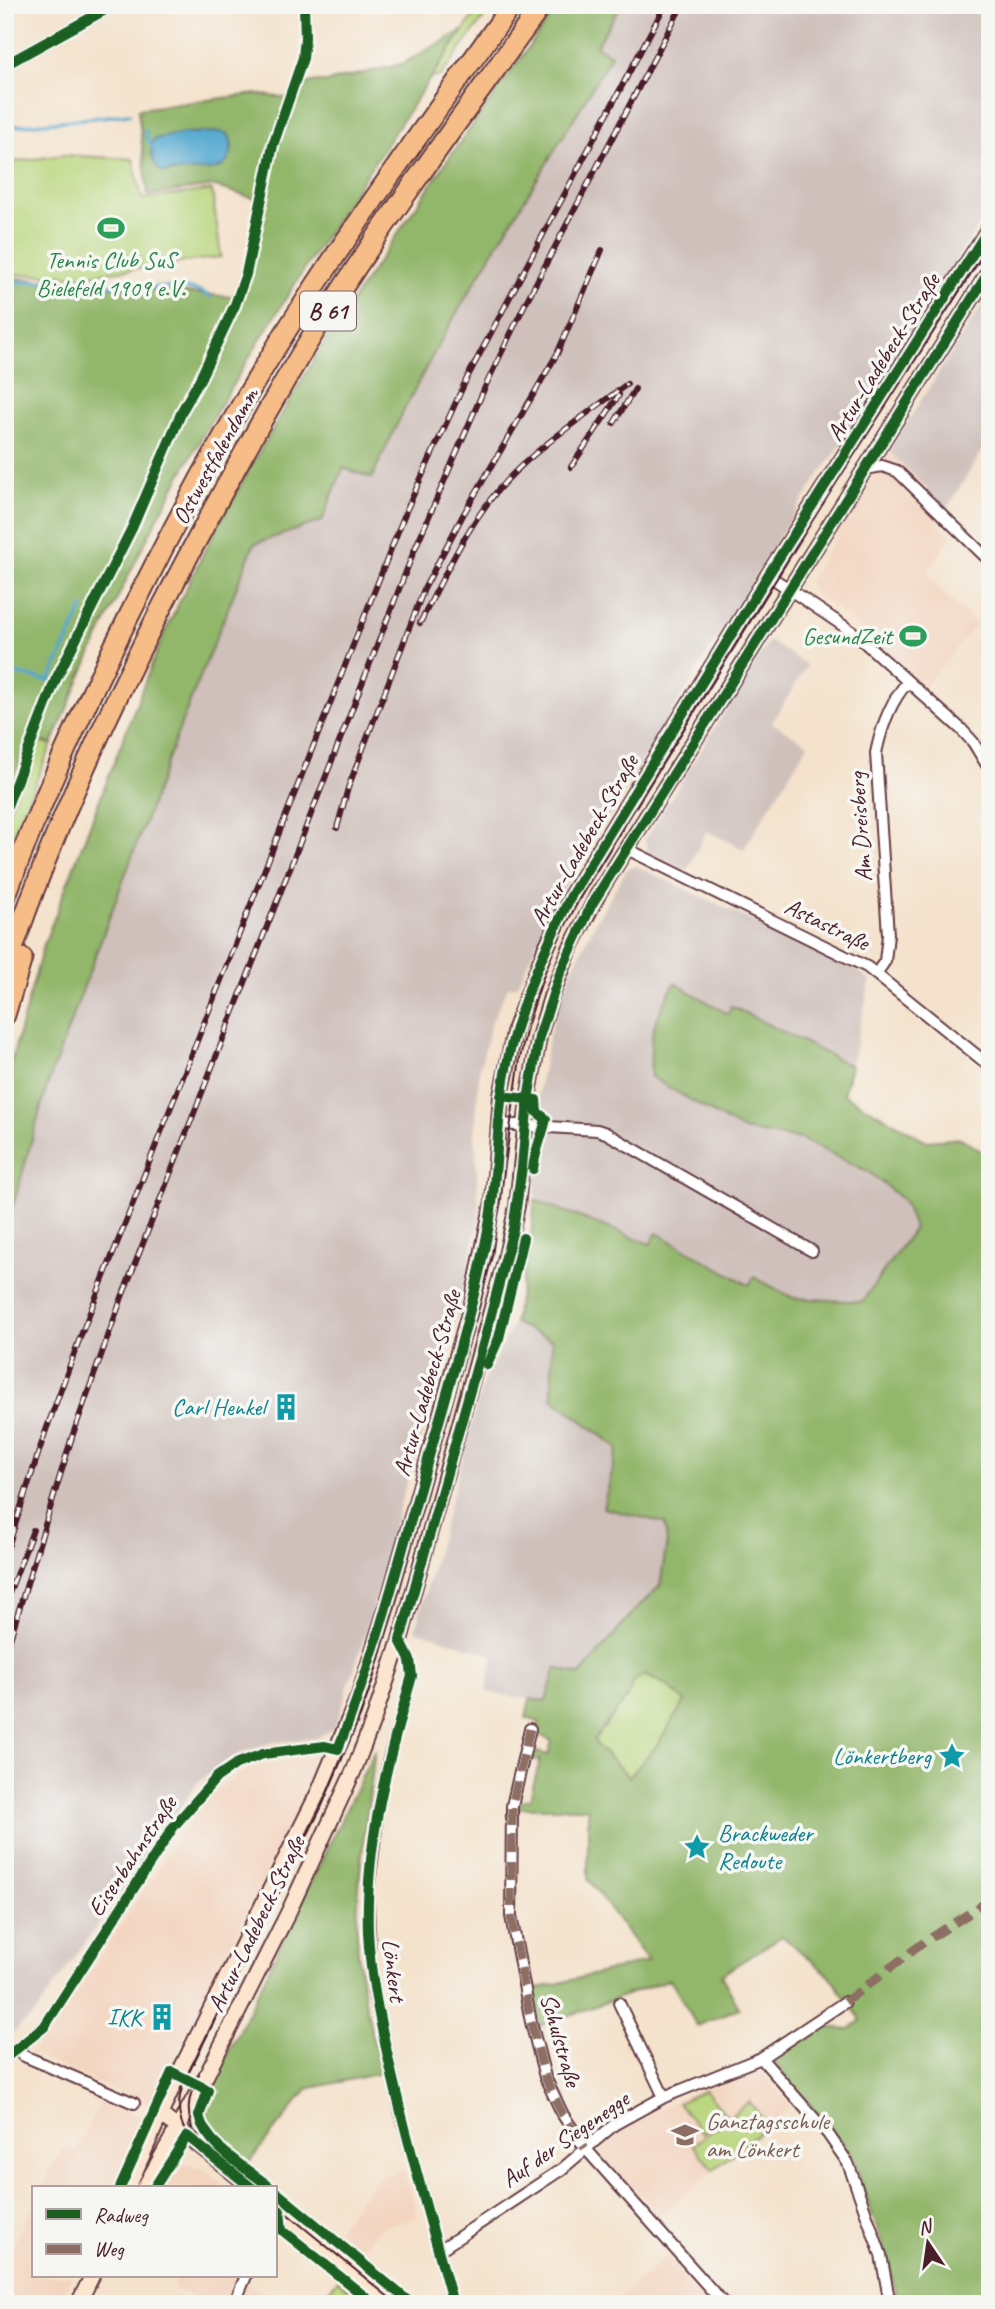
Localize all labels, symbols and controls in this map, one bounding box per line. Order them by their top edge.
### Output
sports icon: Tennis Club SuS Bielefeld 1909 e.V. [96,213,126,243]
place label: Tennis Club SuS Bielefeld 1909 e.V. [36,245,186,303]
street label: Artur-Ladebeck-Straße [819,266,948,446]
road number: B 61 [300,292,356,330]
street label: Ostwestfalendamm [165,381,266,530]
place label: GesundZeit [802,621,894,651]
sports icon: GesundZeit [898,621,928,651]
street label: Artur-Ladebeck-Straße [523,747,646,931]
street label: Am Dreisberg [841,770,879,883]
street label: Astastraße [780,891,876,958]
street label: Artur-Ladebeck-Straße [386,1284,468,1479]
place label: Carl Henkel [172,1392,269,1422]
building icon: Carl Henkel [271,1392,301,1422]
place label: Lönkertberg [833,1741,932,1771]
place icon: Lönkertberg [937,1741,967,1771]
street label: Eisenbahnstraße [81,1788,184,1922]
place label: Brackweder Redoute [718,1818,815,1876]
street label: Artur-Ladebeck-Straße [200,1829,313,2017]
place icon: Brackweder Redoute [682,1832,712,1862]
street label: Lönkert [375,1937,413,2005]
street label: Schulstraße [533,1990,589,2092]
place label: IKK [107,2002,145,2032]
building icon: IKK [147,2002,177,2032]
street label: Auf der Siegenegge [495,2083,636,2194]
place label: Ganztagsschule am Lönkert [706,2106,831,2164]
school or university icon: Ganztagsschule am Lönkert [670,2120,700,2150]
legend [32,2186,276,2278]
text: Radweg [94,2202,149,2228]
north arrow [894,2208,964,2278]
text: N [916,2214,936,2240]
text: Weg [94,2236,125,2262]

